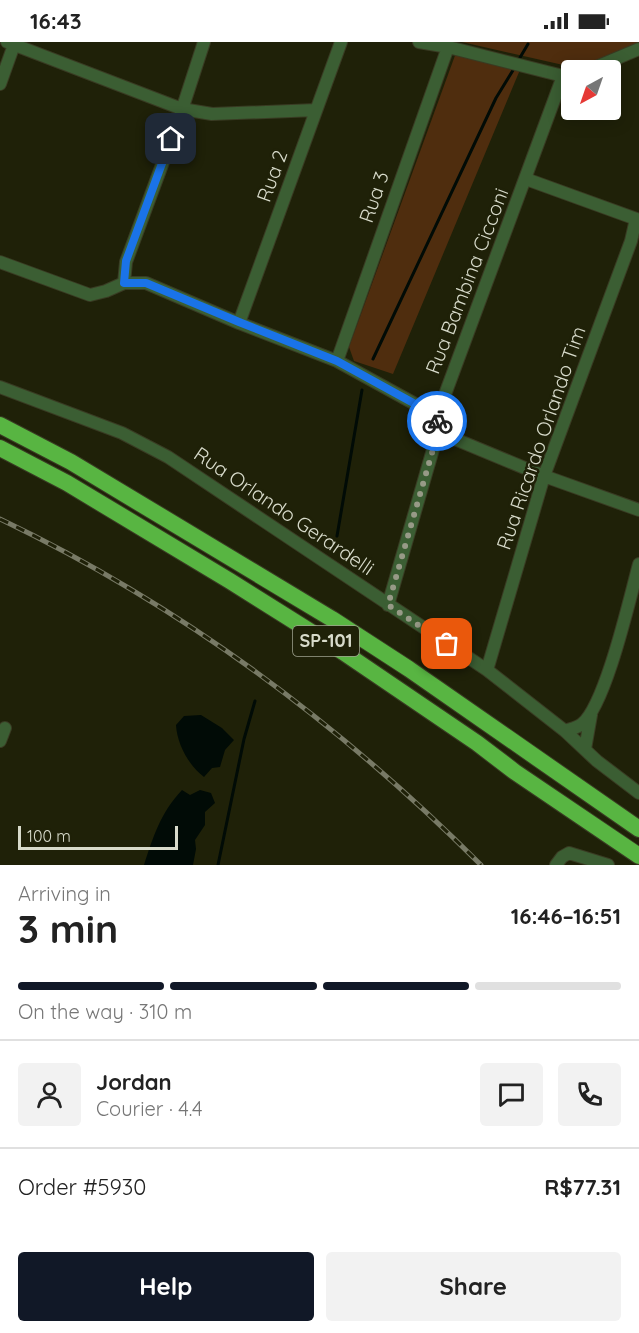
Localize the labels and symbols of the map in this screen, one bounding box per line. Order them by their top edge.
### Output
north arrow [561,60,621,120]
pin [145,113,196,164]
street label: Rua 2 [251,147,292,205]
street label: Rua 3 [353,168,394,226]
street label: Rua Bambina Cicconi [420,184,514,377]
street label: Rua Ricardo Orlando Tim [490,323,591,553]
courier [407,391,467,451]
street label: Rua Orlando Gerardelli [189,441,379,580]
pin [421,618,472,669]
road number: SP-101 [293,626,359,656]
scale bar [18,823,178,850]

